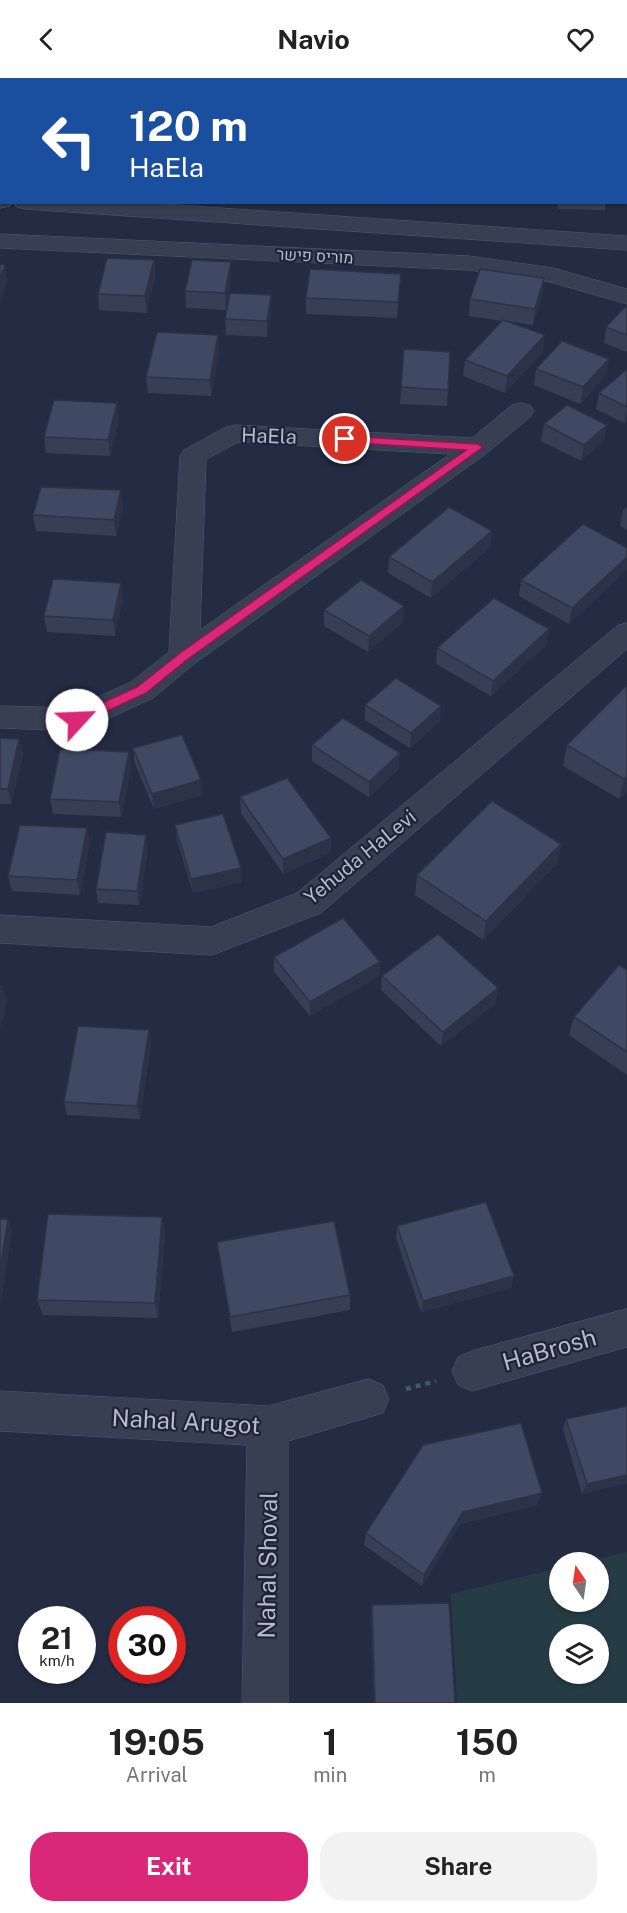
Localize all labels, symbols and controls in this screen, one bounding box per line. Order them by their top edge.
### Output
icon: back [30,23,63,56]
text: Navio [277,23,350,55]
icon: heart [564,23,597,56]
text: 120 m [129,101,248,150]
icon: left [30,102,108,180]
text: HaEla [129,151,204,183]
street label: מוריס פישר [276,244,354,268]
pin [319,413,370,464]
icon: arrive [328,422,361,455]
street label: HaEla [241,423,297,449]
position arrow [45,688,109,752]
street label: Yehuda HaLevi [299,805,421,909]
street label: HaBrosh [499,1322,599,1376]
street label: Nahal Arugot [111,1403,261,1439]
street label: Nahal Shoval [252,1491,282,1639]
north arrow [549,1552,609,1612]
map controls [549,1552,609,1684]
speed limit sign: 30 [108,1606,186,1684]
text: 21 [41,1620,73,1656]
button: layers [549,1624,609,1684]
text: km/h [39,1652,75,1669]
text: 19:05 [108,1721,205,1763]
text: 1 [323,1721,338,1763]
text: 150 [456,1721,519,1763]
text: Arrival [126,1763,188,1787]
text: min [313,1763,347,1787]
text: m [478,1763,496,1787]
button: Exit [30,1832,308,1901]
button: Share [320,1832,597,1901]

